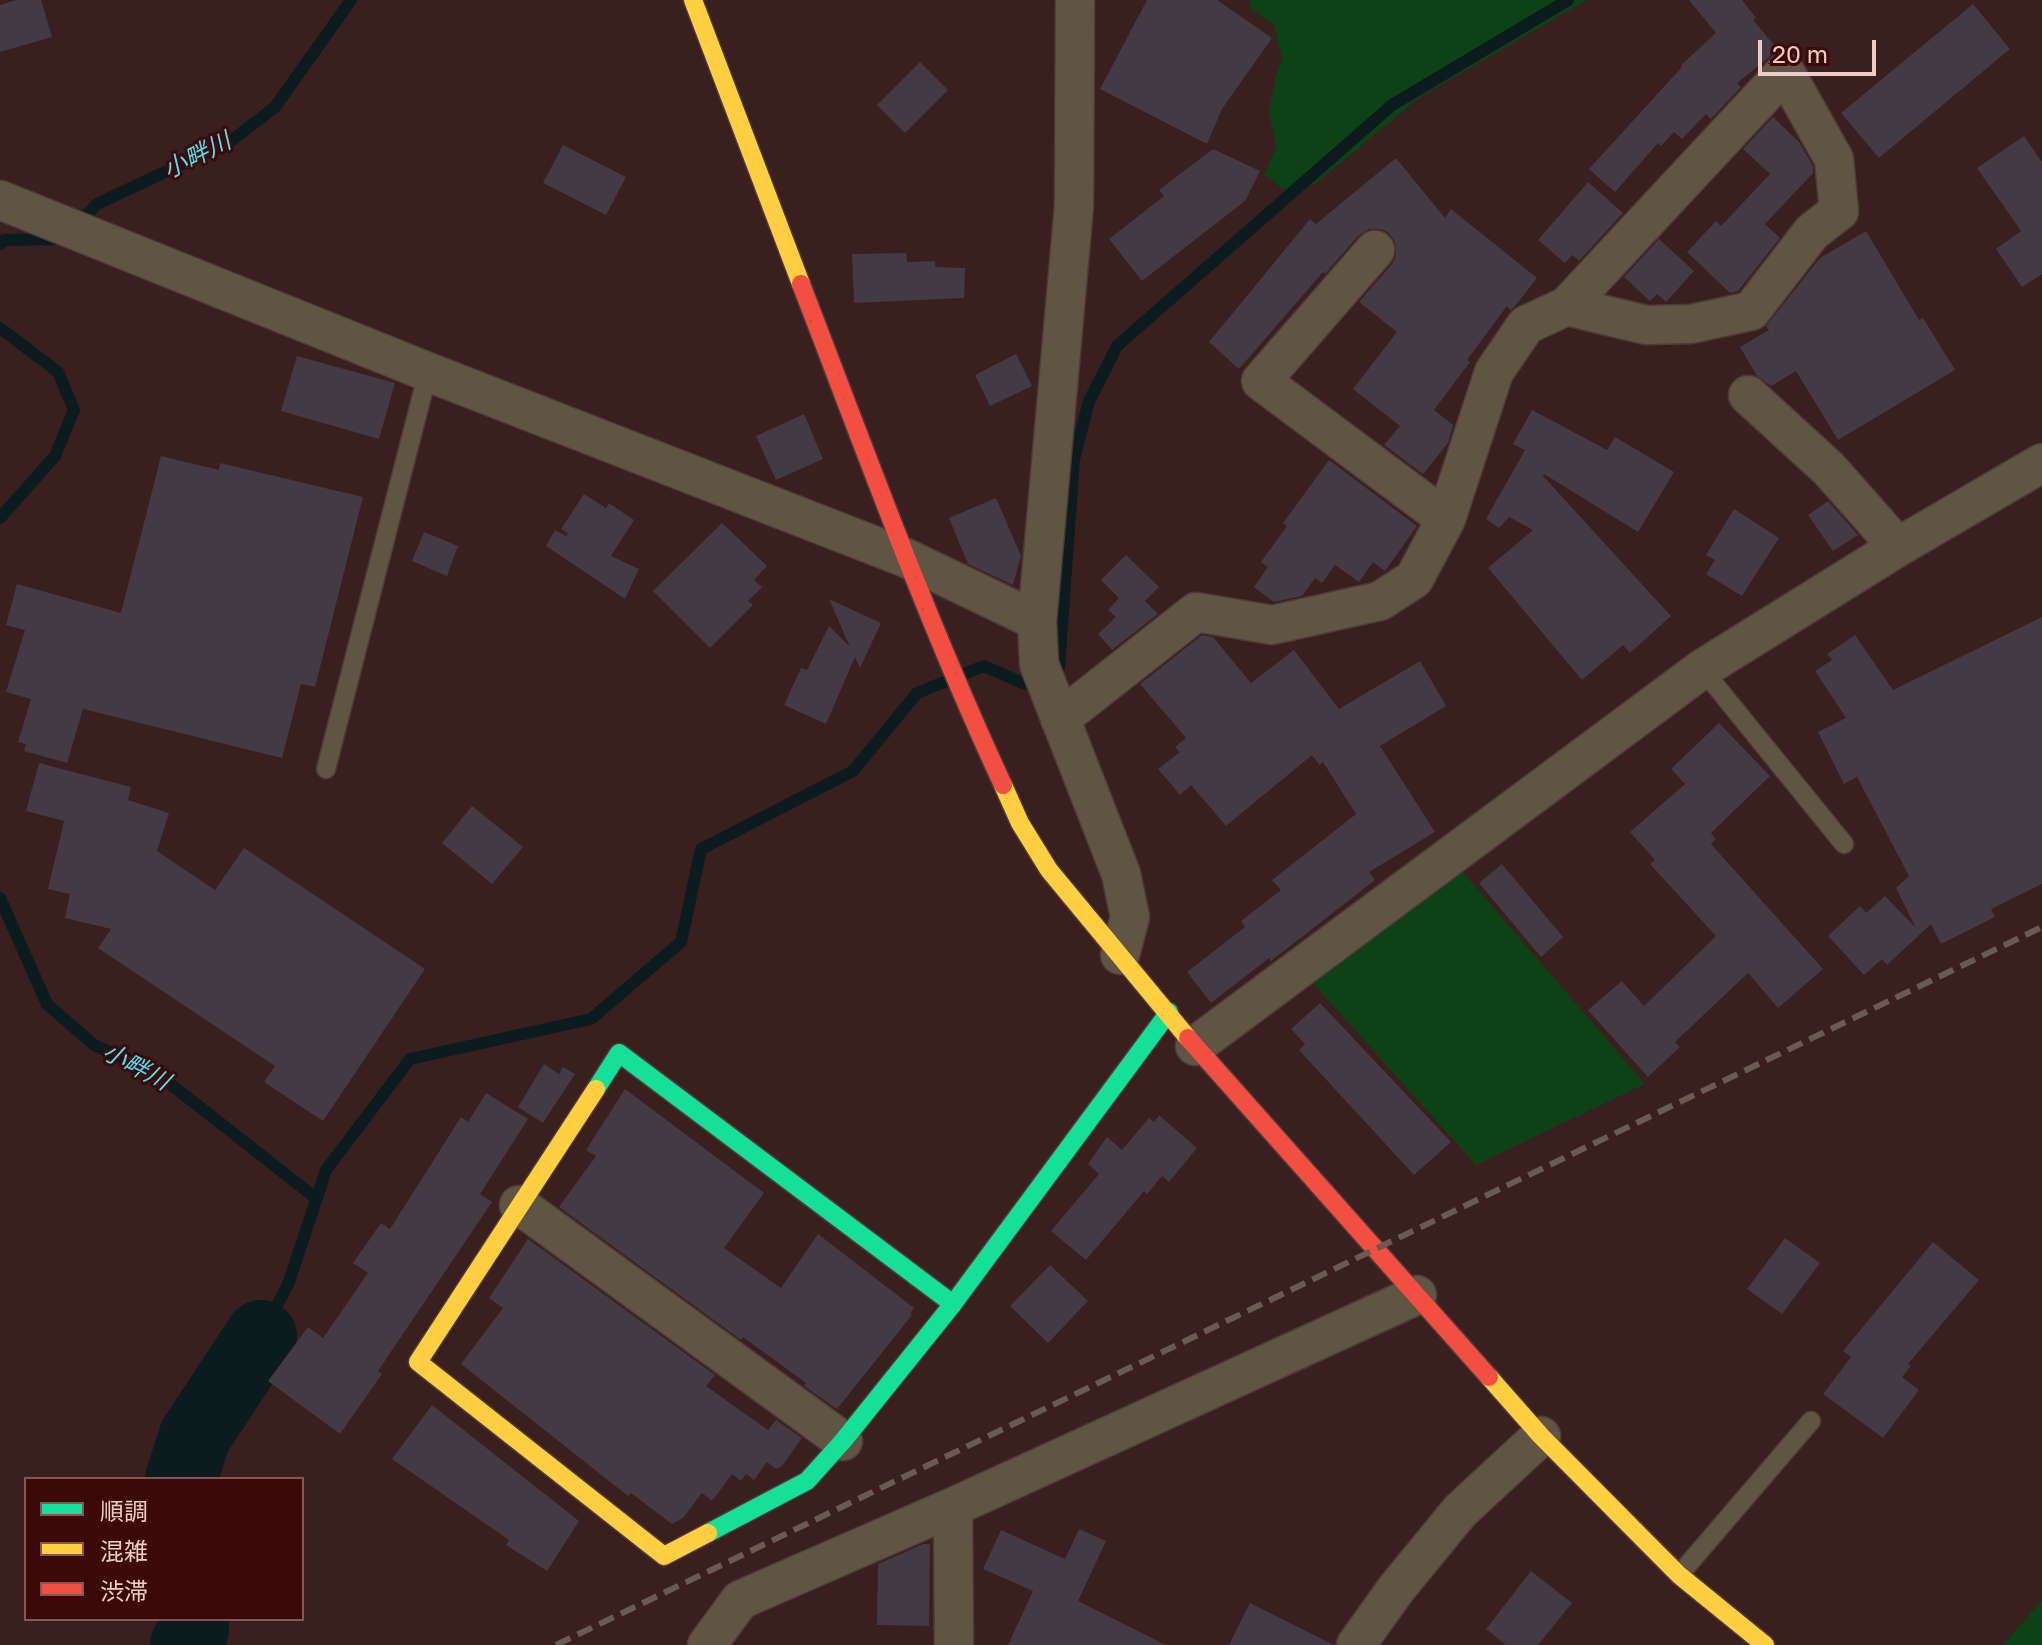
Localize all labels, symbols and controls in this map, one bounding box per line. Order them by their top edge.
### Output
scale bar [1762,24,1880,74]
text: 20 m [1772,39,1828,68]
water label: 小畔川 [158,127,236,185]
water label: 小畔川 [97,1037,175,1097]
legend [24,1477,304,1621]
text: 順調 [100,1496,148,1525]
text: 混雑 [100,1536,148,1565]
text: 渋滞 [100,1576,148,1605]

